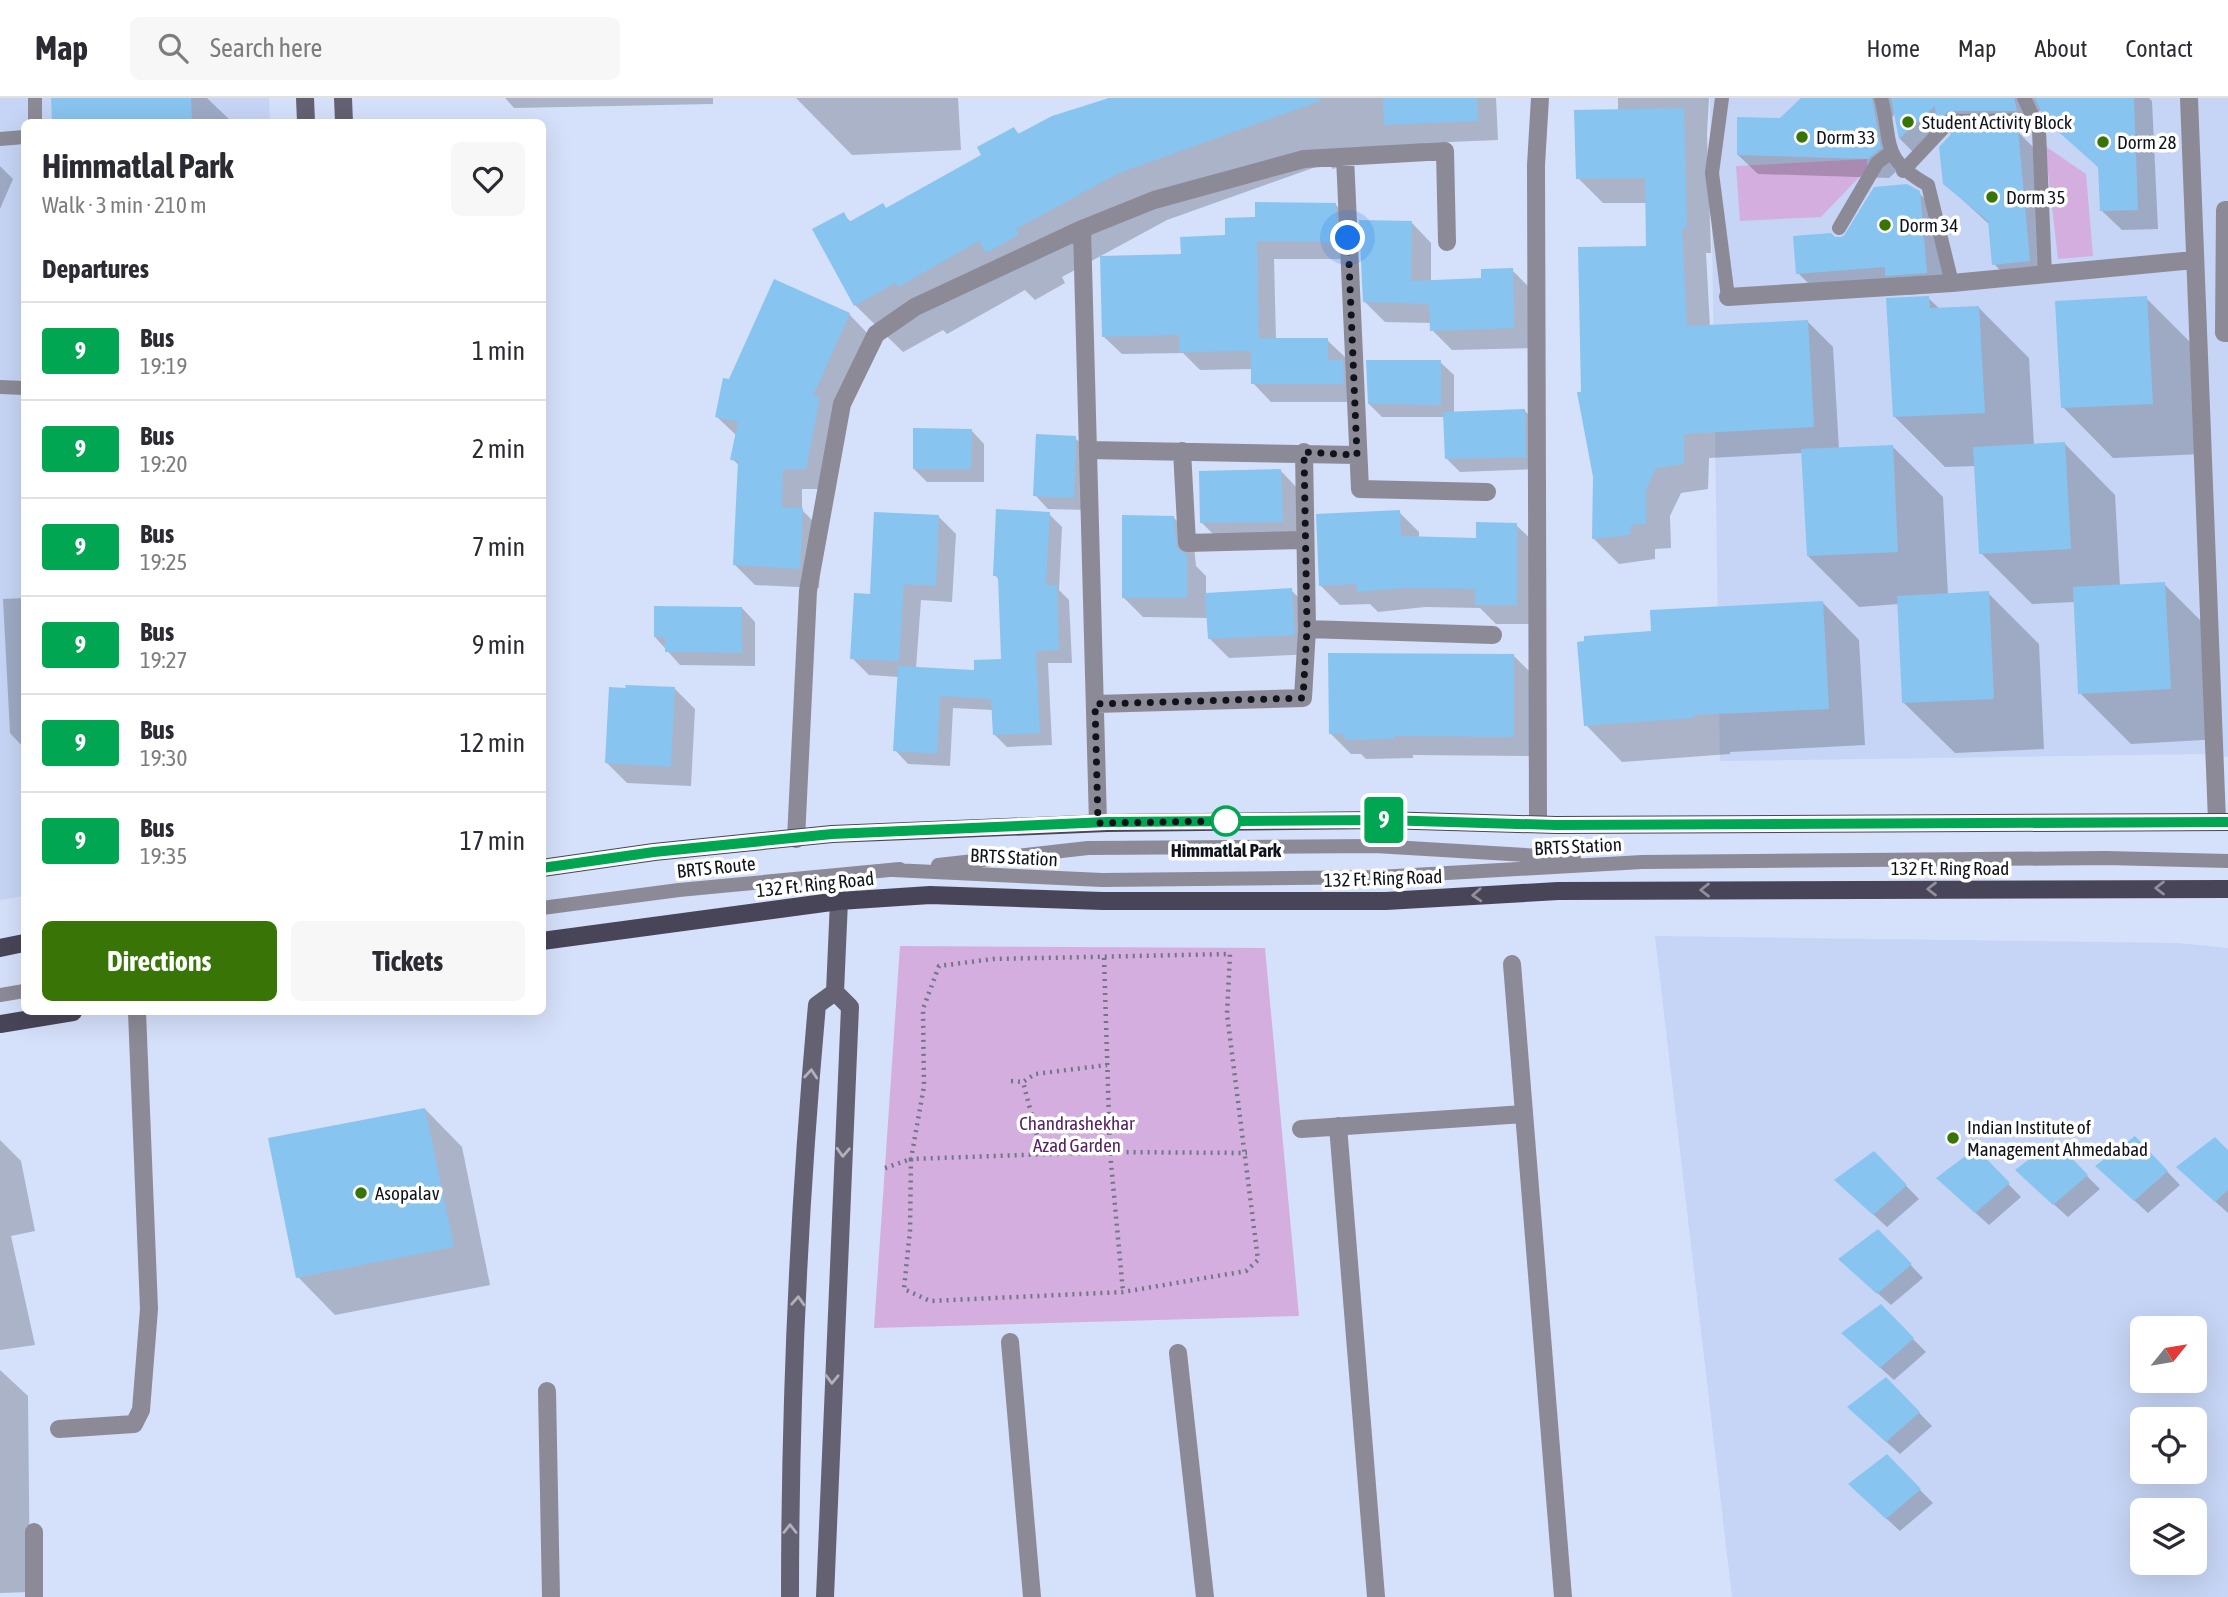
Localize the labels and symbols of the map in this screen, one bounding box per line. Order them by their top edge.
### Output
place label: Student Activity Block [1922,111,2073,133]
marker: Student Activity Block [1900,114,1916,130]
place label: Dorm 33 [1816,126,1875,148]
marker: Dorm 33 [1794,129,1810,145]
place label: Dorm 28 [2117,131,2176,153]
marker: Dorm 28 [2095,134,2111,150]
place label: Dorm 35 [2006,186,2065,208]
marker: Dorm 35 [1984,189,2000,205]
place label: Dorm 34 [1899,214,1958,236]
marker: Dorm 34 [1877,217,1893,233]
your location [1330,220,1365,255]
line badge: 9 [1361,797,1407,843]
marker: Himmatlal Park [1211,806,1241,836]
street label: BRTS Station [1534,833,1622,859]
place label: Himmatlal Park [1171,839,1282,861]
street label: BRTS Station [970,844,1058,870]
street label: BRTS Route [676,852,756,882]
street label: 132 Ft. Ring Road [1891,857,2009,879]
street label: 132 Ft. Ring Road [1323,865,1443,891]
street label: 132 Ft. Ring Road [755,867,875,901]
one-way arrow [2154,880,2165,896]
one-way arrow [1927,881,1937,897]
one-way arrow [1699,882,1710,898]
one-way arrow [1472,888,1483,903]
one-way arrow [803,1069,818,1080]
park label: Chandrashekhar Azad Garden [1019,1112,1135,1156]
place label: Indian Institute of Management Ahmedabad [1967,1116,2148,1160]
marker: Indian Institute of Management Ahmedabad [1945,1130,1961,1146]
one-way arrow [835,1147,850,1158]
place label: Asopalav [375,1182,440,1204]
marker: Asopalav [353,1185,369,1201]
one-way arrow [791,1296,806,1307]
north arrow [2130,1316,2207,1393]
one-way arrow [825,1374,840,1385]
one-way arrow [782,1523,798,1534]

